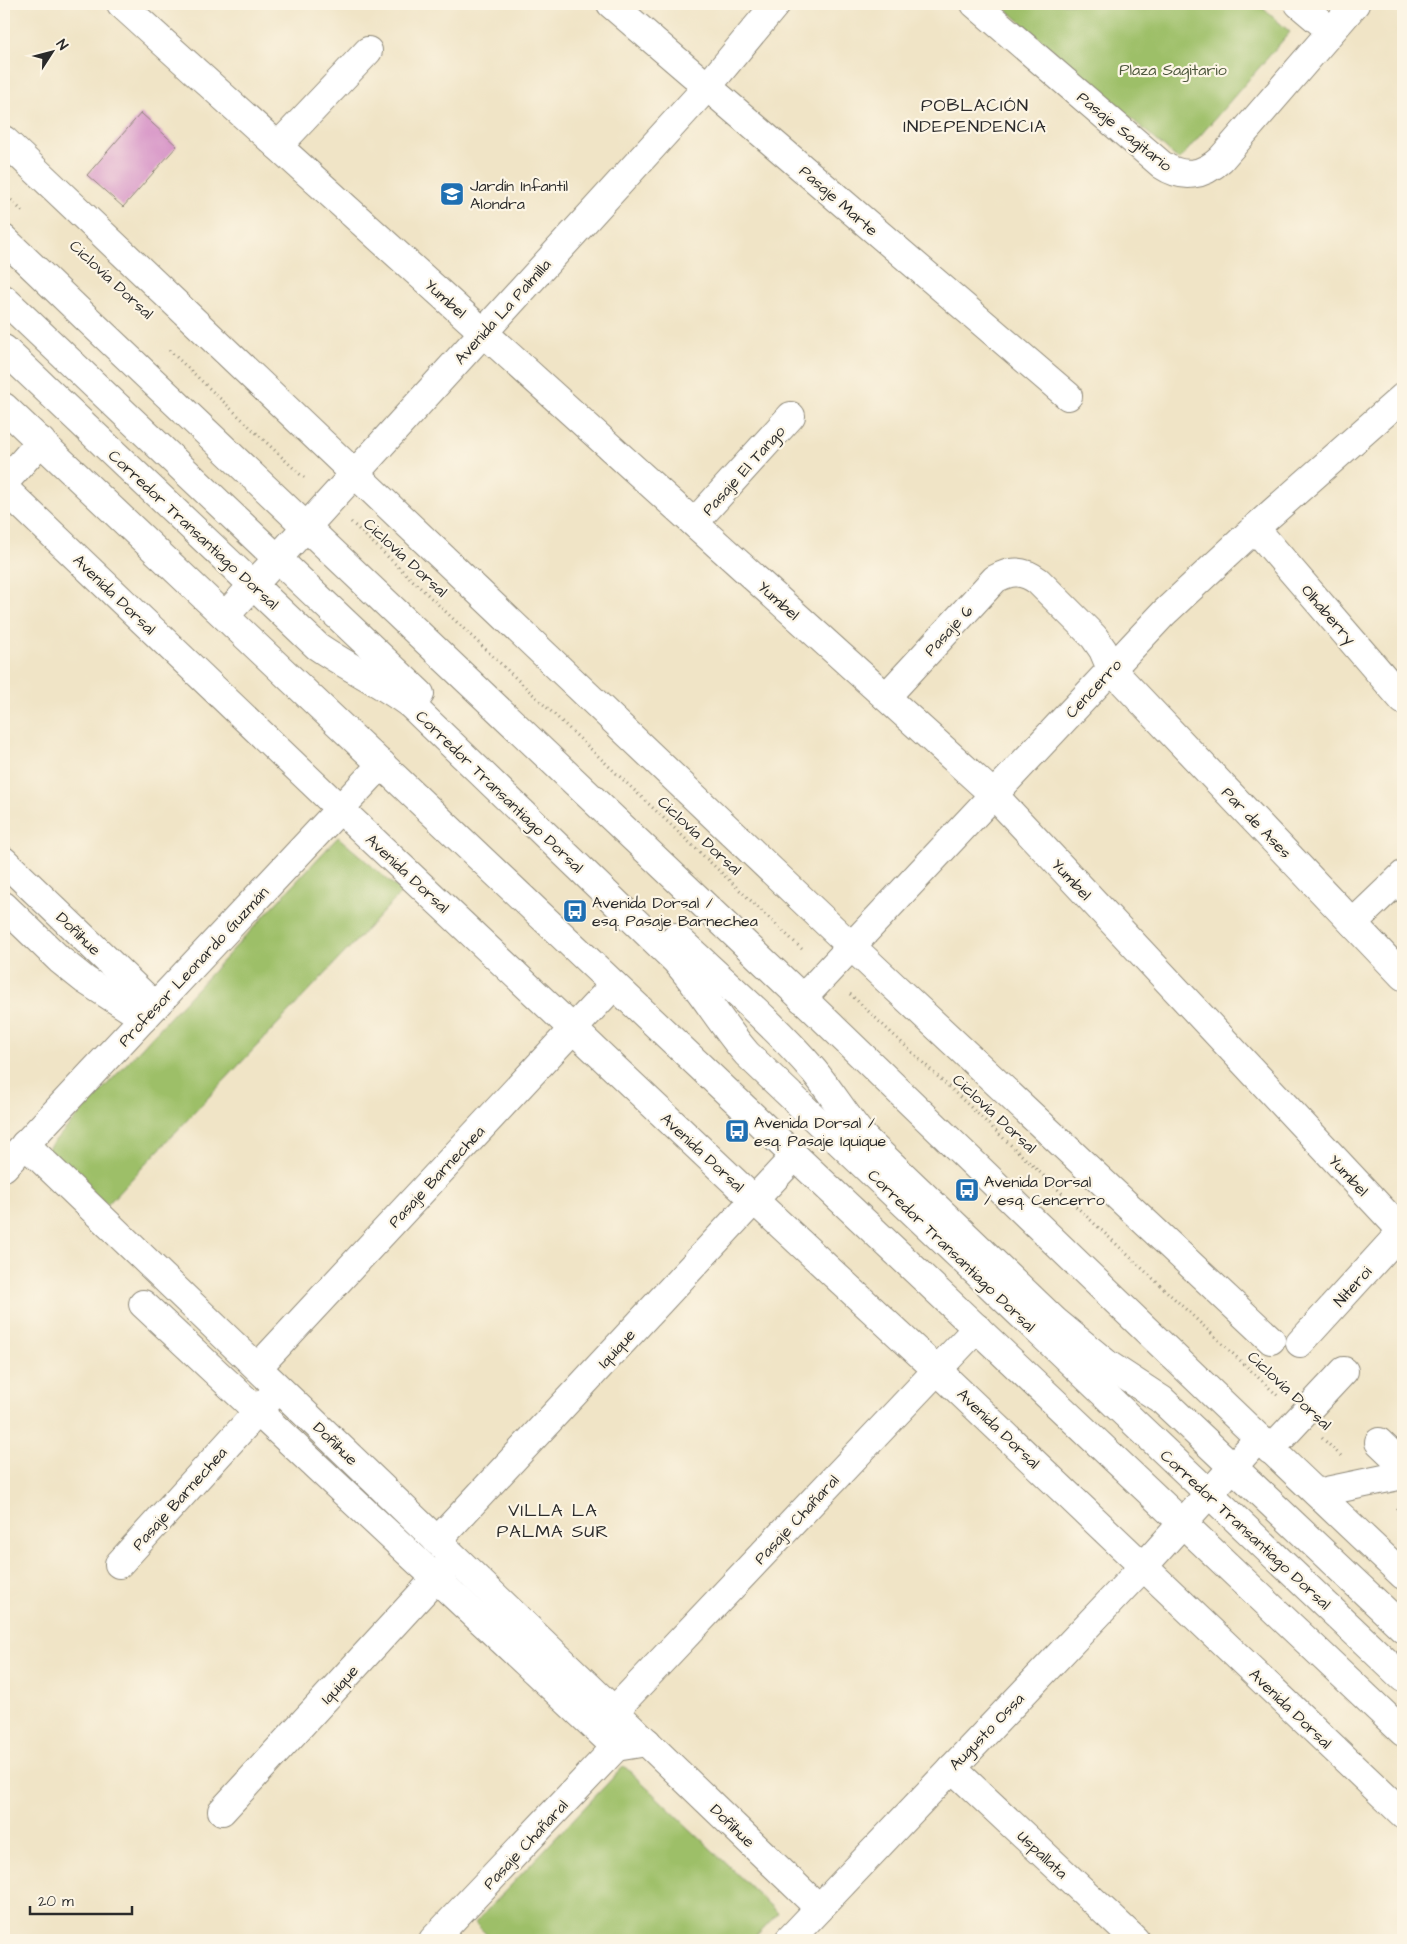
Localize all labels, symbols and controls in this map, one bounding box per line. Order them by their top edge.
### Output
north arrow [28,28,78,78]
text: N [51,36,73,55]
park label: Plaza Sagitario [1119,59,1227,82]
street label: Pasaje Sagitario [1072,87,1177,178]
district label: POBLACIÓN INDEPENDENCIA [903,93,1047,139]
street label: Pasaje Marte [794,160,883,241]
place label: Jardín Infantil Alondra [470,175,568,215]
school or university icon: Jardín Infantil Alondra [439,181,465,207]
street label: Ciclovía Dorsal [64,235,158,324]
street label: Avenida La Palmilla [449,254,556,369]
street label: Yumbel [420,274,471,323]
street label: Pasaje El Tango [697,421,791,521]
street label: Corredor Transantiago Dorsal [103,445,283,615]
street label: Ciclovía Dorsal [358,513,452,602]
street label: Avenida Dorsal [68,550,161,640]
street label: Yumbel [753,576,804,625]
street label: Olhaberry [1295,580,1361,650]
street label: Pasaje 6 [919,600,978,661]
street label: Cencerro [1061,654,1127,723]
street label: Corredor Transantiago Dorsal [410,705,588,879]
street label: Par de Ases [1216,782,1296,863]
street label: Ciclovía Dorsal [652,791,746,880]
street label: Avenida Dorsal [361,829,454,918]
street label: Yumbel [1046,854,1096,905]
street label: Profesor Leonardo Guzmán [114,882,274,1052]
place label: Avenida Dorsal / esq. Pasaje Barnechea [592,892,758,932]
bus stop icon: Avenida Dorsal / esq. Pasaje Barnechea [562,898,588,924]
street label: Doñihue [51,907,106,961]
street label: Ciclovía Dorsal [947,1069,1041,1158]
street label: Avenida Dorsal [656,1108,749,1197]
place label: Avenida Dorsal / esq. Pasaje Iquique [754,1112,887,1152]
bus stop icon: Avenida Dorsal / esq. Pasaje Iquique [724,1118,750,1144]
street label: Pasaje Barnechea [384,1121,490,1233]
street label: Yumbel [1323,1150,1373,1201]
street label: Corredor Transantiago Dorsal [862,1164,1040,1338]
place label: Avenida Dorsal / esq. Cencerro [984,1171,1105,1211]
bus stop icon: Avenida Dorsal / esq. Cencerro [954,1177,980,1203]
street label: Niteroi [1329,1261,1377,1312]
street label: Iquique [593,1324,641,1373]
street label: Ciclovía Dorsal [1242,1346,1336,1435]
street label: Avenida Dorsal [952,1384,1045,1474]
street label: Doñihue [308,1417,363,1471]
street label: Pasaje Barnechea [127,1442,232,1555]
street label: Corredor Transantiago Dorsal [1155,1445,1335,1615]
street label: Pasaje Chañaral [749,1470,844,1569]
district label: VILLA LA PALMA SUR [497,1498,609,1544]
street label: Iquique [316,1660,364,1709]
street label: Avenida Dorsal [1244,1664,1337,1754]
street label: Augusto Ossa [944,1688,1030,1776]
street label: Pasaje Chañaral [478,1795,573,1894]
street label: Doñihue [705,1799,760,1853]
street label: Uspallata [1012,1826,1072,1884]
scale bar [30,1884,132,1916]
text: 20 m [38,1891,74,1912]

